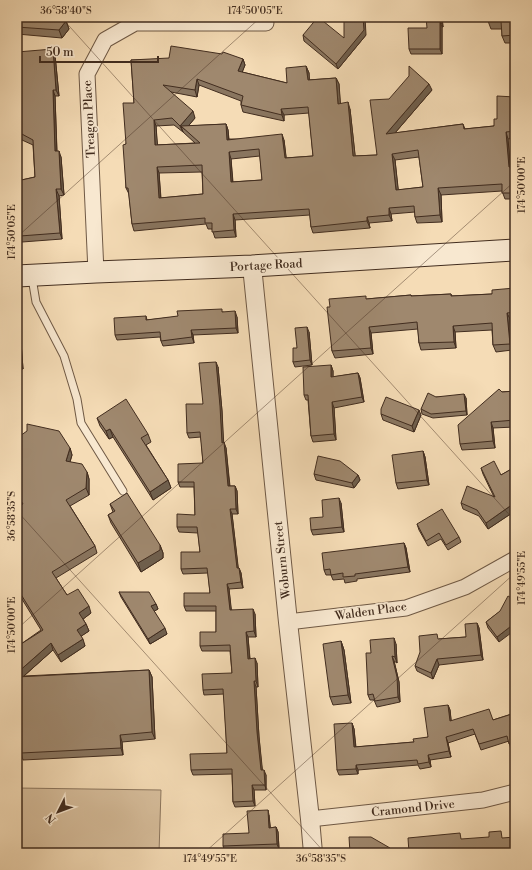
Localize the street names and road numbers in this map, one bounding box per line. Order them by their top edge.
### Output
street label: Treagon Place [80,80,99,158]
street label: Portage Road [229,256,303,275]
street label: Woburn Street [271,520,294,601]
street label: Walden Place [333,599,408,624]
street label: Cramond Drive [371,797,455,820]

